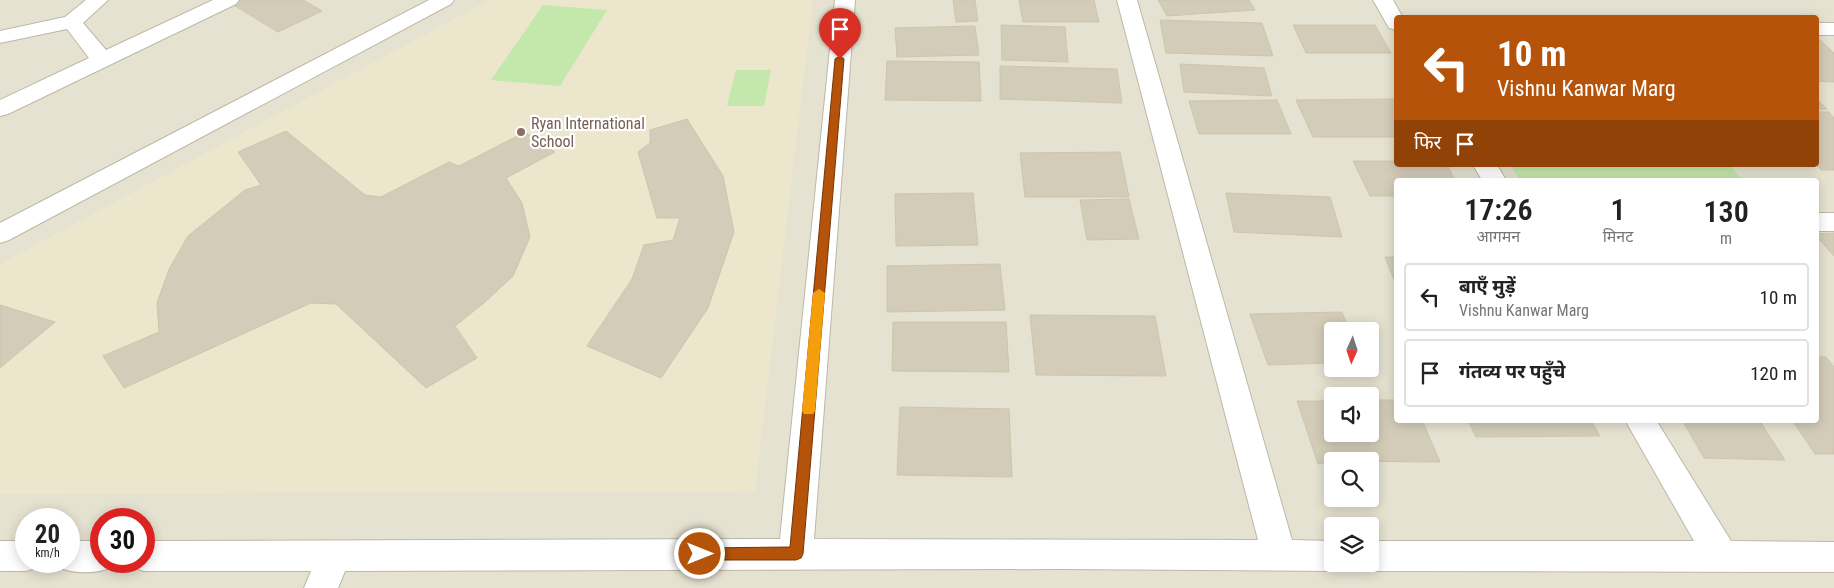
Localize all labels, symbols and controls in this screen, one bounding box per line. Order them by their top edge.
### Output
pin [819,8,861,59]
icon: arrive [826,15,854,43]
text: 10 m [1497,34,1566,75]
icon: left [1414,35,1479,100]
text: Vishnu Kanwar Marg [1497,76,1676,101]
place label: Ryan International School [531,114,645,151]
marker: Ryan International School [515,126,527,138]
icon: arrive [1451,130,1479,158]
text: फिर [1414,131,1441,154]
text: 17:26 [1464,192,1532,227]
text: 1 [1610,192,1626,227]
text: 130 [1704,194,1749,229]
text: आगमन [1476,227,1520,246]
text: मिनट [1603,227,1633,246]
text: m [1720,229,1732,248]
text: बाएँ मुड़ें [1459,275,1515,298]
icon: left [1416,283,1444,311]
text: 10 m [1760,286,1797,309]
text: Vishnu Kanwar Marg [1459,301,1589,320]
north arrow [1324,322,1379,378]
map controls [1324,322,1379,572]
icon: arrive [1416,359,1444,387]
text: गंतव्य पर पहुँचे [1459,360,1565,383]
text: 120 m [1750,362,1797,385]
button: sound [1324,387,1379,442]
button: search [1324,452,1379,507]
speed limit sign: 30 [90,508,155,573]
button: layers [1324,517,1379,572]
text: 20 [35,520,60,549]
position arrow [673,527,725,579]
text: km/h [35,546,60,560]

